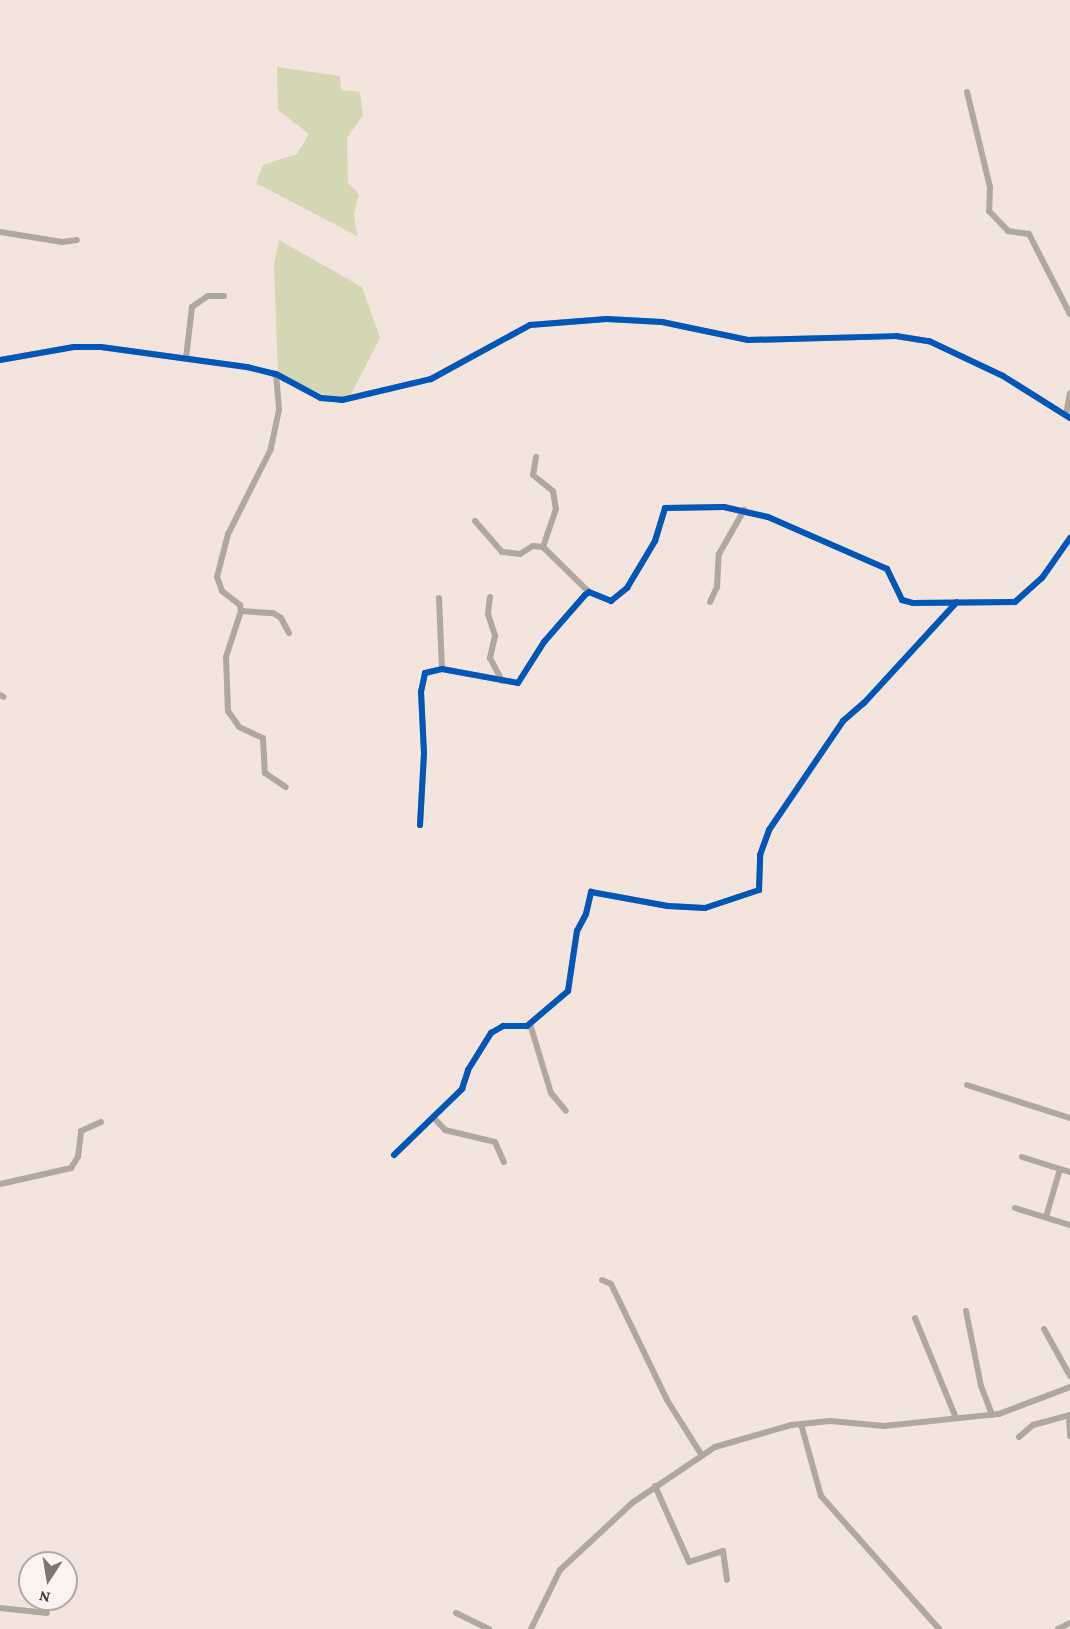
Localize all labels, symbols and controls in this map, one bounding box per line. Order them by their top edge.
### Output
north arrow [18,1551,78,1611]
text: N [37,1588,52,1607]

